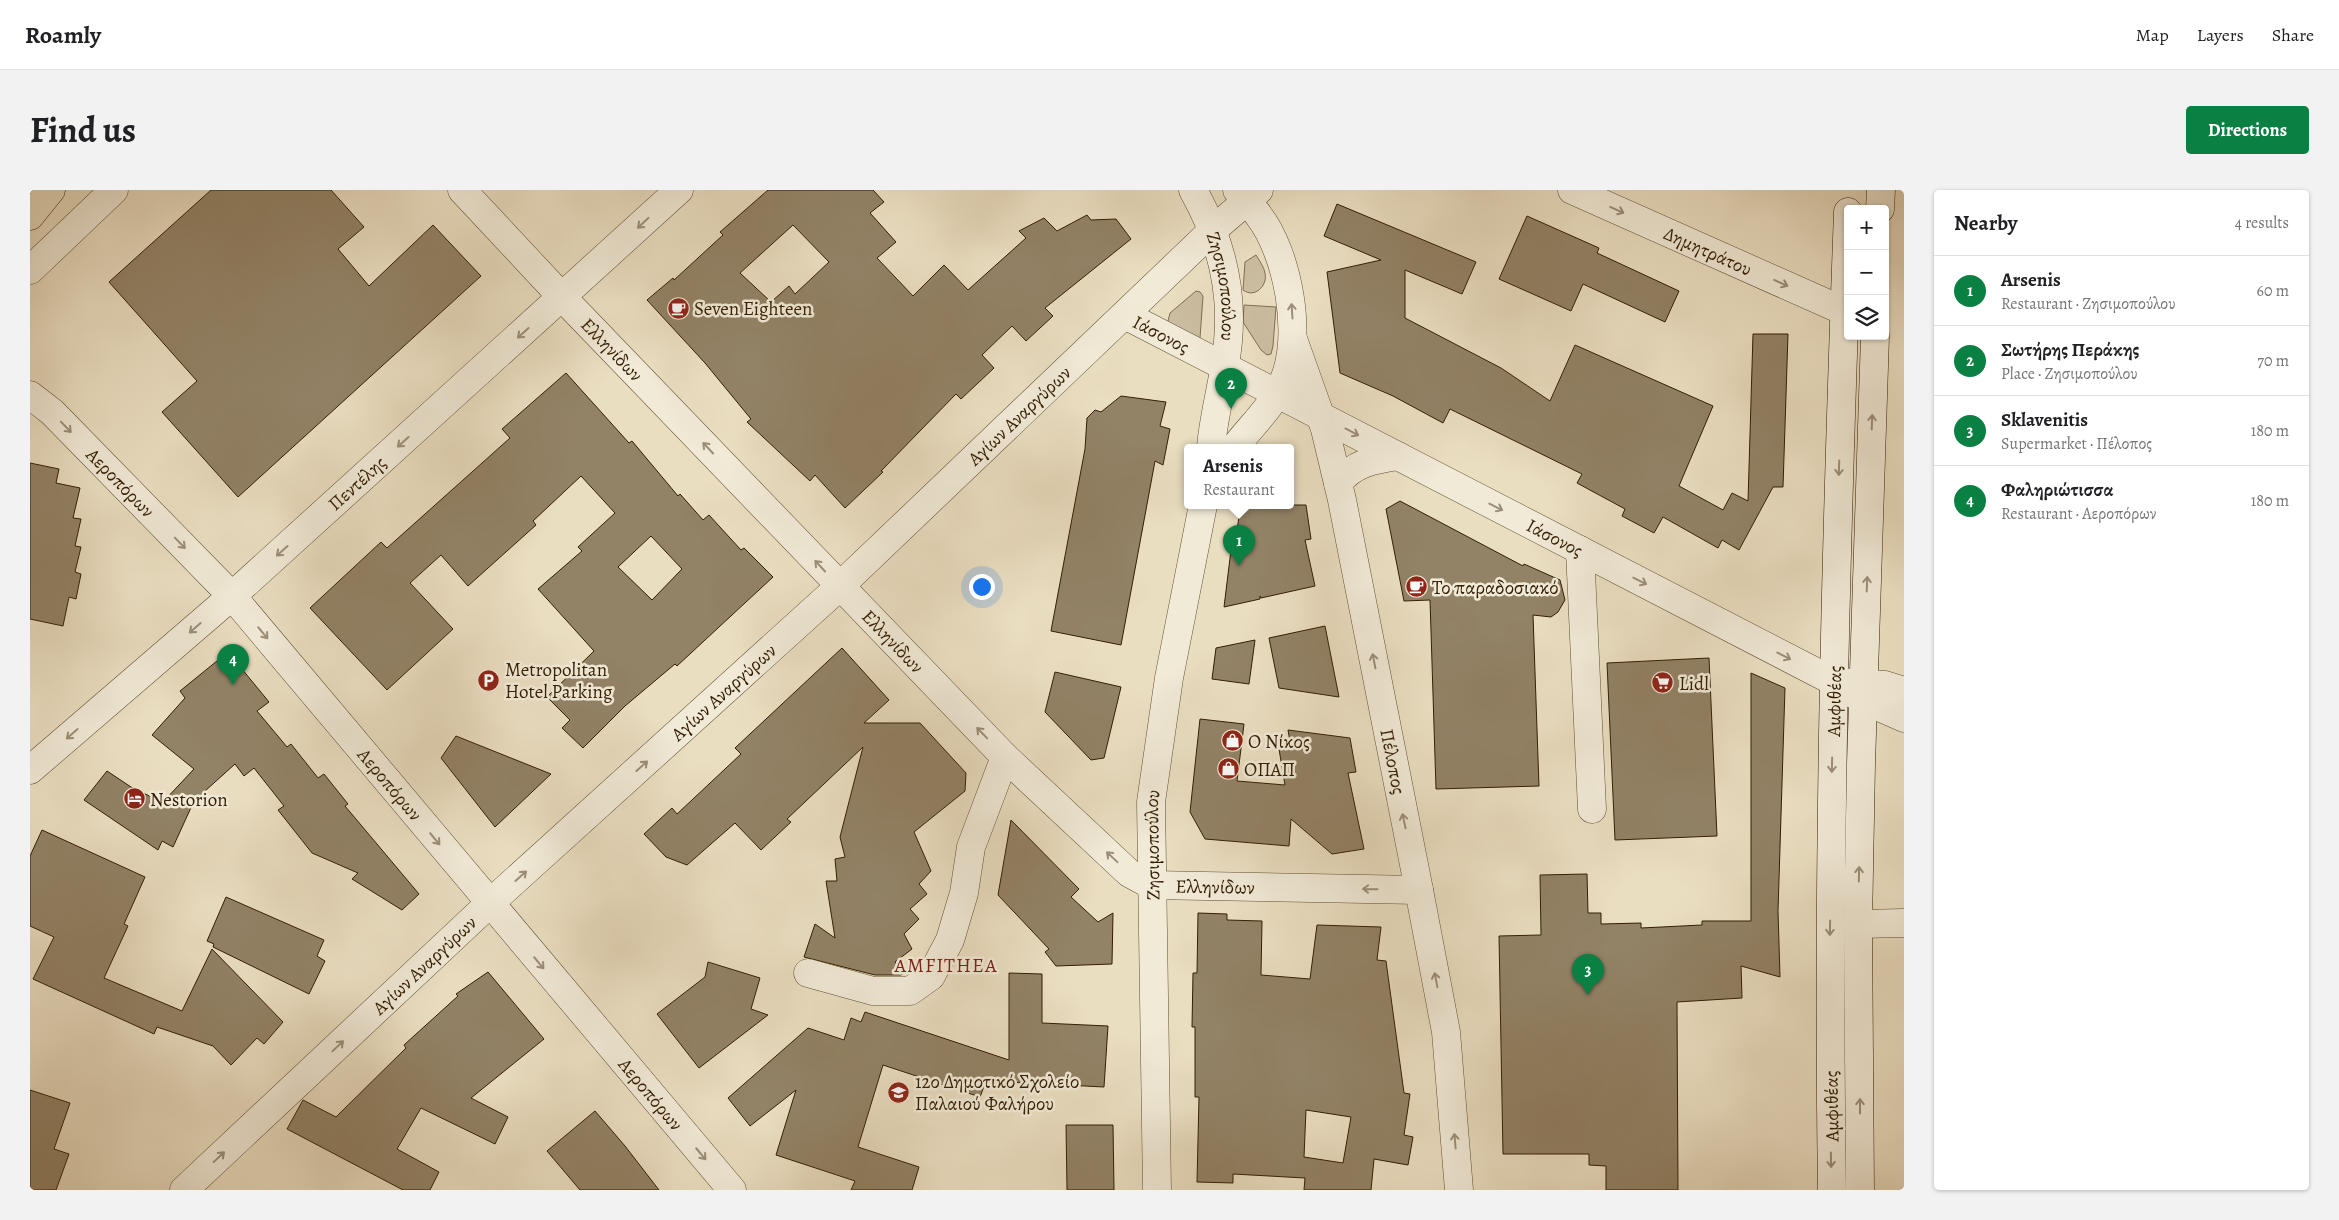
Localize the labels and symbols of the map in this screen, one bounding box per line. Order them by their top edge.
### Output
one-way arrow [1609,205,1624,215]
one-way arrow [636,217,649,229]
street label: Δημητράτου [1660,221,1756,282]
street label: Ζησιμοπούλου [1200,228,1241,342]
one-way arrow [1773,278,1788,288]
cafe icon: Seven Eighteen [666,296,690,320]
place label: Seven Eighteen [694,296,812,322]
one-way arrow [1287,303,1296,319]
street label: Ιάσονος [1128,309,1194,360]
street label: Ελληνίδων [575,312,649,388]
one-way arrow [517,327,530,339]
street label: Αγίων Αναργύρων [961,360,1077,472]
pin: 2 [1215,368,1247,409]
one-way arrow [1867,414,1876,430]
one-way arrow [60,421,72,433]
one-way arrow [1344,427,1359,437]
one-way arrow [397,436,410,448]
street label: Αεροπόρων [79,442,160,524]
one-way arrow [702,442,714,454]
street label: Πεντέλης [323,450,392,517]
one-way arrow [1835,460,1844,476]
one-way arrow [1488,503,1503,512]
street label: Ιάσονος [1522,513,1587,564]
pin: 1 [1223,525,1255,566]
one-way arrow [174,537,186,549]
one-way arrow [276,545,289,557]
one-way arrow [814,560,826,572]
your location [969,574,995,600]
cafe icon: Το παραδοσιακό [1404,575,1428,599]
place label: Το παραδοσιακό [1432,575,1559,601]
one-way arrow [1632,577,1647,586]
one-way arrow [1862,577,1871,593]
street label: Ελληνίδων [856,604,930,679]
one-way arrow [189,622,202,633]
one-way arrow [258,627,269,640]
street label: Αγίων Αναργύρων [665,638,782,748]
pin: 4 [217,644,249,685]
one-way arrow [1777,651,1792,661]
one-way arrow [1368,654,1378,670]
place label: Metropolitan Hotel Parking [505,657,613,705]
street label: Αμφιθέας [1821,665,1848,738]
parking icon: Metropolitan Hotel Parking [477,668,501,692]
supermarket icon: Lidl [1651,671,1675,695]
place label: Lidl [1679,671,1709,697]
one-way arrow [976,727,988,739]
street label: Πέλοπος [1373,727,1412,797]
one-way arrow [66,728,79,739]
shop icon: Ο Νίκος [1220,729,1244,753]
place label: Ο Νίκος [1248,729,1310,755]
street label: Αεροπόρων [351,742,428,827]
one-way arrow [1827,756,1837,773]
shop icon: ΟΠΑΠ [1216,757,1240,781]
place label: ΟΠΑΠ [1244,757,1295,783]
one-way arrow [635,760,648,772]
hotel icon: Nestorion [122,787,146,811]
place label: Nestorion [150,787,228,813]
street label: Ζησιμοπούλου [1139,788,1167,901]
one-way arrow [1399,813,1409,829]
one-way arrow [429,832,440,845]
one-way arrow [1106,851,1118,863]
one-way arrow [1854,866,1864,882]
one-way arrow [515,870,528,881]
street label: Ελληνίδων [1175,873,1255,901]
one-way arrow [1363,884,1379,894]
street label: Αγίων Αναργύρων [366,910,483,1022]
one-way arrow [1825,919,1835,935]
district label: AMFITHEA [893,952,998,979]
pin: 3 [1572,954,1604,995]
one-way arrow [534,956,545,969]
one-way arrow [1431,973,1441,989]
one-way arrow [332,1040,345,1052]
street label: Αεροπόρων [611,1052,689,1137]
place label: 12ο Δημοτικό Σχολείο Παλαιού Φαλήρου [915,1069,1079,1117]
street label: Αμφιθέας [1818,1070,1846,1143]
school or university icon: 12ο Δημοτικό Σχολείο Παλαιού Φαλήρου [887,1080,911,1104]
one-way arrow [1855,1099,1865,1115]
one-way arrow [1450,1134,1460,1150]
one-way arrow [695,1147,707,1160]
one-way arrow [213,1151,226,1163]
one-way arrow [1826,1152,1836,1168]

